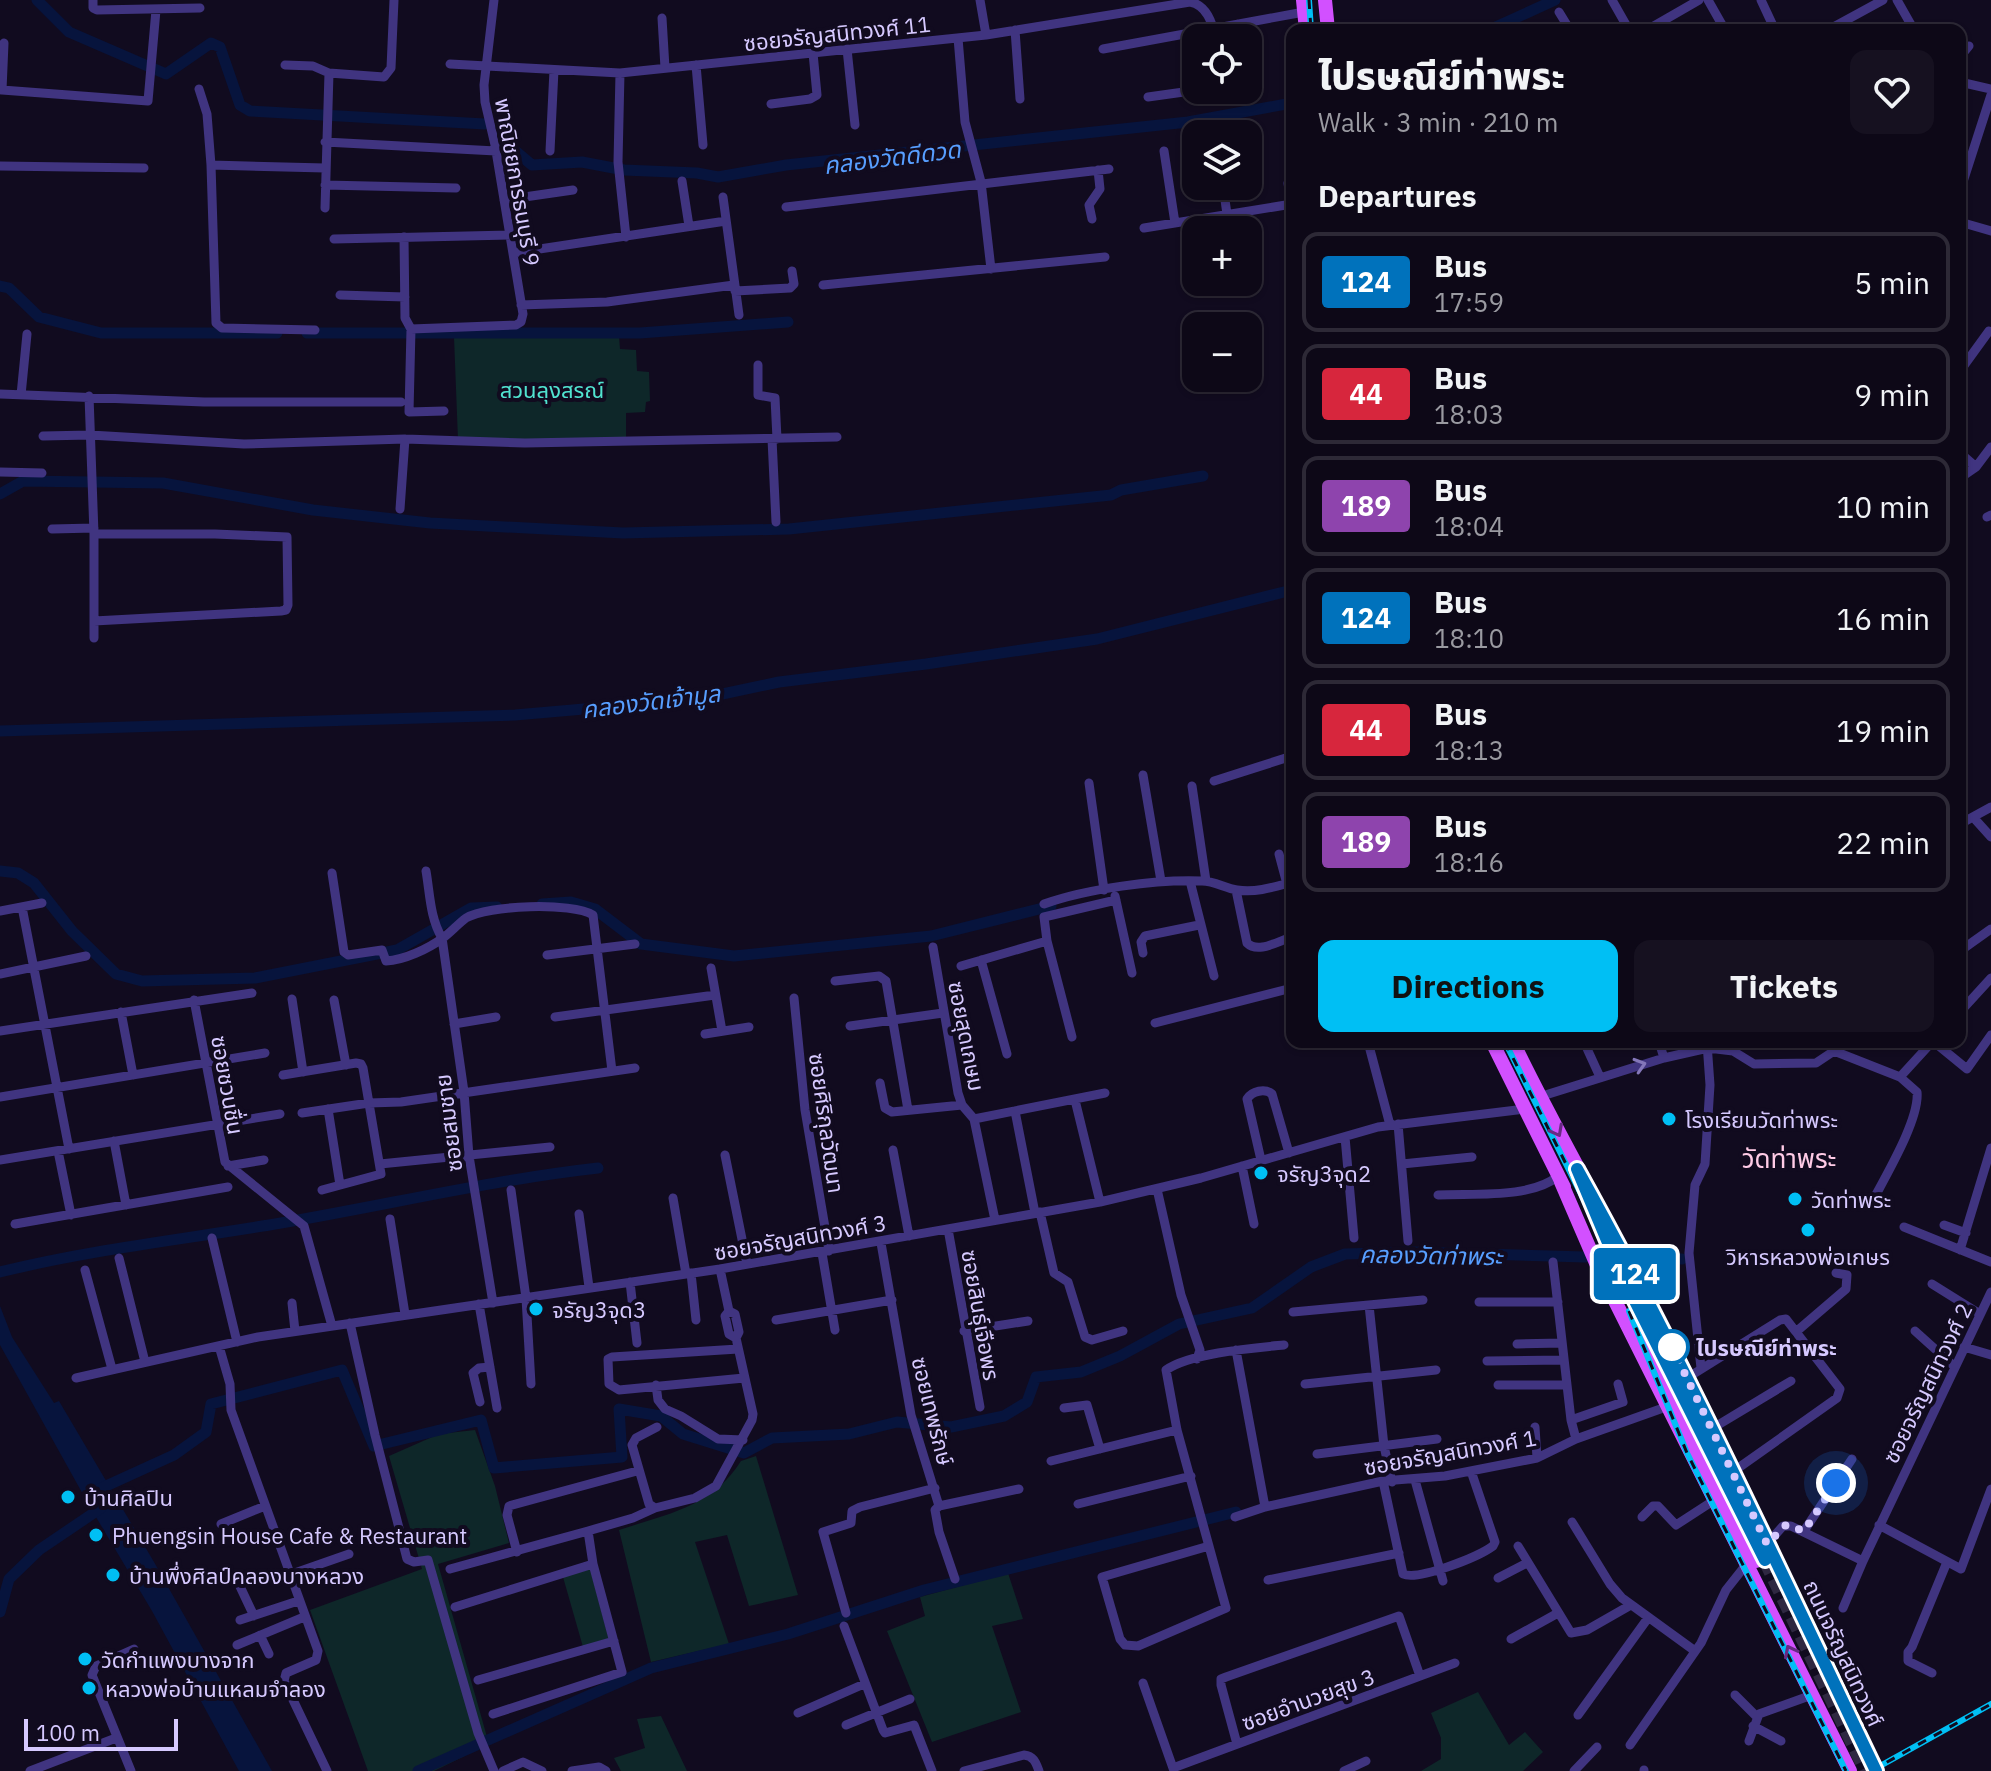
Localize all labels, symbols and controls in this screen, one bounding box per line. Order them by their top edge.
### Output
street label: ซอยจรัญสนิทวงศ์ 11 [742,9,932,57]
map controls [1182,24,1262,392]
button: locate [1182,24,1262,104]
text: ไปรษณีย์ท่าพระ [1318,50,1565,99]
button: heart [1850,50,1934,134]
street label: พาณิชยการธนบุรี 9 [489,96,547,268]
text: Walk · 3 min · 210 m [1318,105,1558,139]
button: layers [1182,120,1262,200]
water label: คลองวัดดีดวด [822,133,964,181]
text: Departures [1318,176,1477,215]
button: + [1182,216,1262,296]
text: Bus [1434,246,1487,285]
text: 124 [1341,263,1391,300]
text: 5 min [1854,263,1930,302]
text: 17:59 [1434,285,1504,319]
button: − [1182,312,1262,392]
text: Bus [1434,358,1487,397]
park label: สวนลุงสรณ์ [500,375,604,404]
text: 44 [1349,375,1383,412]
text: 9 min [1854,375,1930,414]
text: 18:03 [1434,397,1504,431]
text: Bus [1434,470,1487,509]
text: 189 [1341,487,1391,524]
text: 10 min [1836,487,1930,526]
text: 18:04 [1434,509,1504,543]
text: Bus [1434,582,1487,621]
text: 124 [1341,599,1391,636]
text: 16 min [1836,599,1930,638]
text: 18:10 [1434,621,1504,655]
water label: คลองวัดเจ้ามูล [580,676,723,725]
text: Bus [1434,694,1487,733]
text: 44 [1349,711,1383,748]
text: 19 min [1836,711,1930,750]
text: 18:13 [1434,733,1504,767]
text: Bus [1434,806,1487,845]
text: 189 [1341,823,1391,860]
text: 22 min [1836,823,1930,862]
text: 18:16 [1434,845,1504,879]
button: Directions [1318,940,1618,1032]
button: Tickets [1634,940,1934,1032]
street label: ซอยสุดเกษม [942,979,992,1093]
street label: ซอยชวนชื่น [205,1033,251,1137]
street label: ซอยศิริกุลวัฒนา [803,1051,851,1195]
one-way arrow [1633,1058,1647,1074]
street label: ซอยสมชาย [428,1073,468,1173]
place label: โรงเรียนวัดท่าพระ [1685,1105,1838,1134]
marker: โรงเรียนวัดท่าพระ [1660,1110,1678,1128]
one-way arrow [1548,1123,1563,1137]
district label: วัดท่าพระ [1742,1141,1836,1175]
place label: จรัญ3จุด2 [1277,1159,1371,1188]
marker: จรัญ3จุด2 [1252,1164,1270,1182]
place label: วัดท่าพระ [1811,1185,1891,1214]
marker: วัดท่าพระ [1786,1190,1804,1208]
street label: ซอยจรัญสนิทวงศ์ 3 [711,1208,889,1266]
marker: วิหารหลวงพ่อเกษร [1799,1221,1817,1239]
water label: คลองวัดท่าพระ [1359,1238,1504,1272]
place label: วิหารหลวงพ่อเกษร [1725,1242,1890,1271]
street label: ซอยสินธุ์เจือพร [955,1247,1007,1383]
line badge: 124 [1589,1248,1681,1300]
text: 124 [1610,1255,1660,1292]
place label: จรัญ3จุด3 [552,1295,646,1324]
street label: ซอยจรัญสนิทวงศ์ 2 [1876,1298,1978,1468]
marker: จรัญ3จุด3 [527,1300,545,1318]
marker: ไปรษณีย์ท่าพระ [1655,1330,1689,1364]
place label: ไปรษณีย์ท่าพระ [1696,1333,1837,1362]
street label: ซอยเทพรักษ์ [905,1354,961,1468]
street label: ซอยจรัญสนิทวงศ์ 1 [1361,1423,1539,1481]
your location [1816,1463,1856,1503]
place label: บ้านศิลปิน [84,1483,173,1512]
marker: บ้านศิลปิน [59,1488,77,1506]
place label: Phuengsin House Cafe & Restaurant [112,1521,467,1550]
marker: Phuengsin House Cafe & Restaurant [87,1526,105,1544]
place label: บ้านพึ่งศิลป์คลองบางหลวง [129,1561,364,1590]
marker: บ้านพึ่งศิลป์คลองบางหลวง [104,1566,122,1584]
street label: ถนนจรัญสนิทวงศ์ [1797,1575,1891,1731]
place label: วัดกำแพงบางจาก [101,1645,255,1674]
one-way arrow [1784,1645,1799,1659]
marker: วัดกำแพงบางจาก [76,1650,94,1668]
street label: ซอยอำนวยสุข 3 [1237,1661,1379,1737]
place label: หลวงพ่อบ้านแหลมจำลอง [105,1674,326,1703]
marker: หลวงพ่อบ้านแหลมจำลอง [80,1679,98,1697]
scale bar [24,1715,178,1751]
text: 100 m [36,1718,100,1747]

